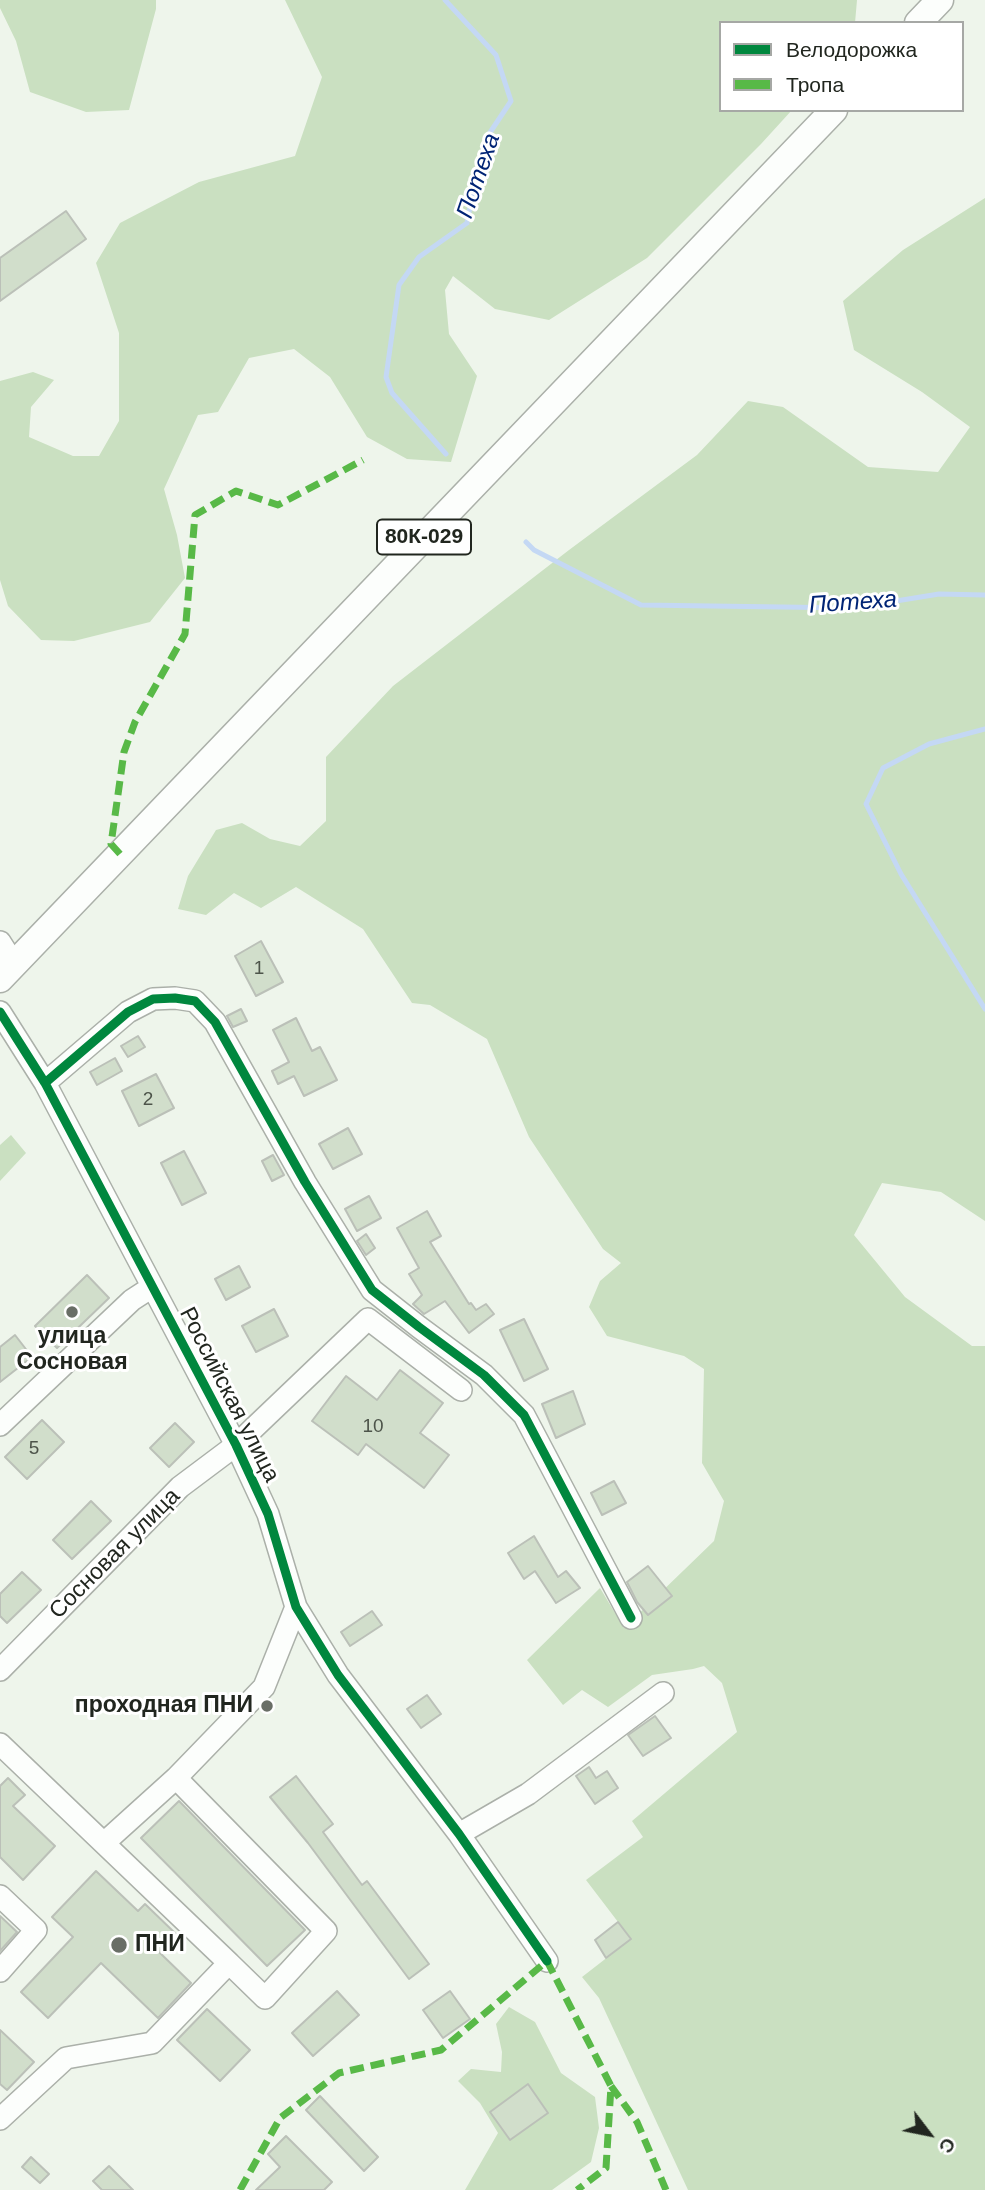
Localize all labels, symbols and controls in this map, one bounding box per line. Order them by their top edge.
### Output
legend [719,21,964,112]
text: Велодорожка [786,38,917,61]
text: Тропа [786,73,844,96]
water label: Потеха [451,130,507,222]
road number: 80К-029 [377,520,471,554]
water label: Потеха [808,586,898,620]
house number: 1 [254,958,264,980]
house number: 2 [143,1089,153,1111]
street label: Российская улица [173,1303,285,1487]
marker: улица Сосновая [64,1304,80,1320]
place label: улица Сосновая [16,1323,128,1377]
house number: 10 [362,1416,384,1438]
house number: 5 [29,1438,39,1460]
street label: Сосновая улица [44,1483,186,1625]
place label: проходная ПНИ [75,1692,253,1720]
marker: проходная ПНИ [259,1698,275,1714]
place label: ПНИ [135,1931,185,1959]
marker: ПНИ [109,1935,129,1955]
north arrow [894,2099,964,2169]
text: С [935,2134,960,2157]

